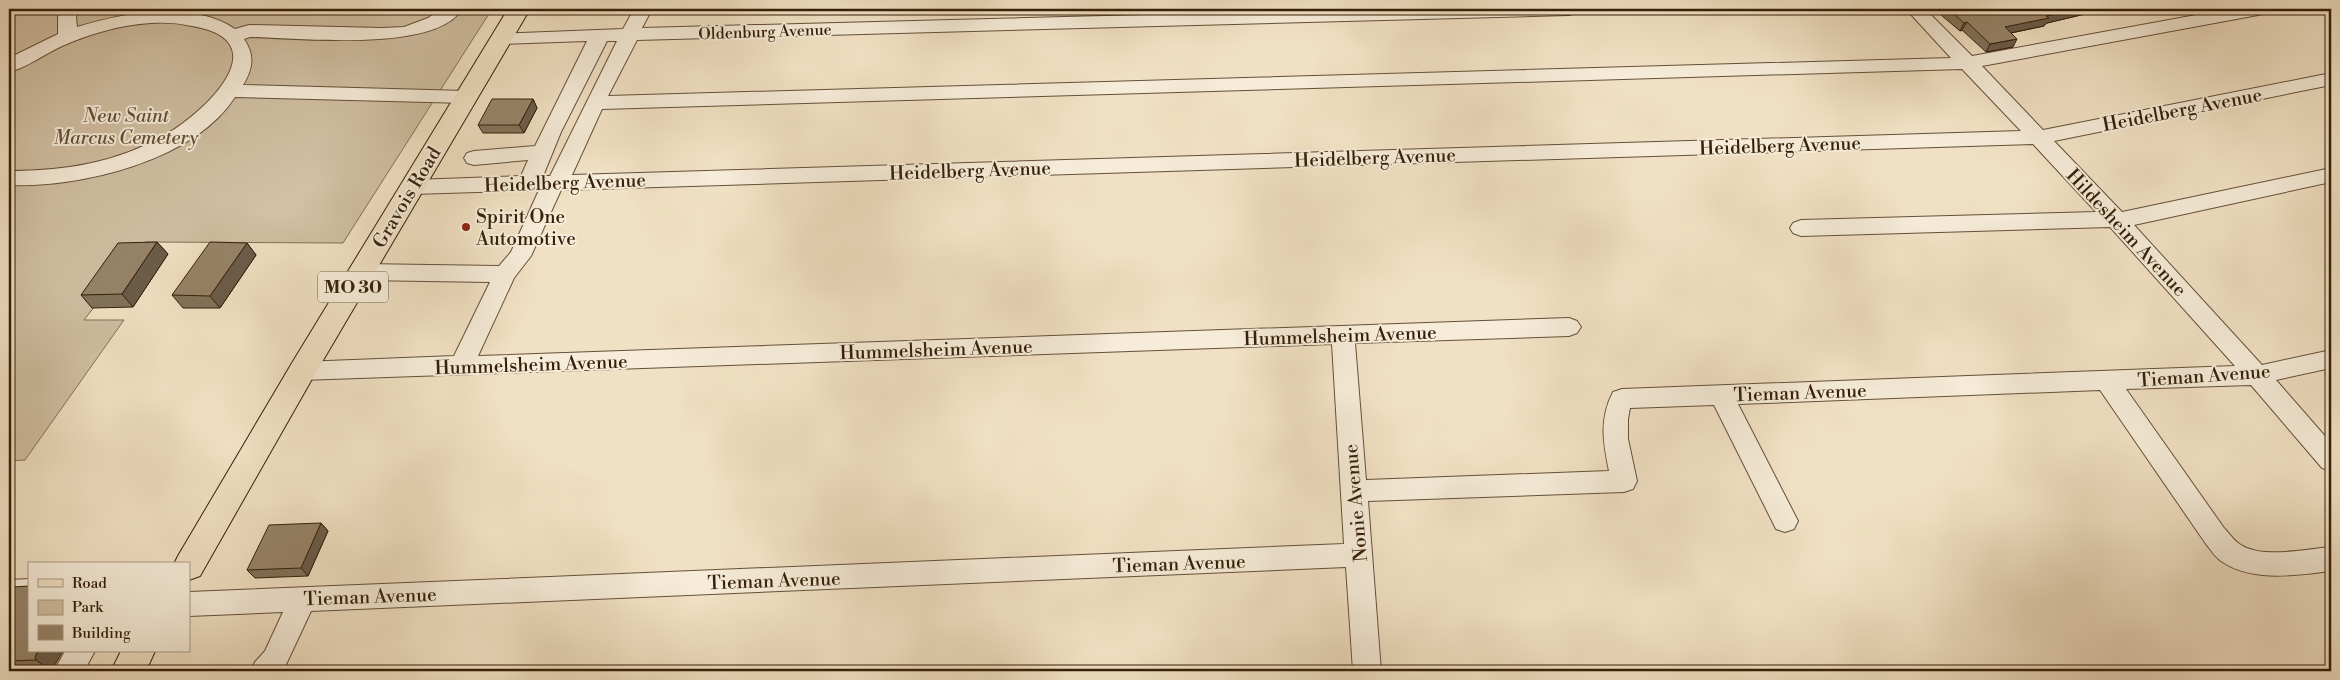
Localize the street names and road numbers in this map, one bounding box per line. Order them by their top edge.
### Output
street label: Oldenburg Avenue [698,20,832,44]
street label: Heidelberg Avenue [2100,83,2264,137]
street label: Heidelberg Avenue [1699,131,1861,161]
street label: Gravois Road [367,142,447,252]
street label: Heidelberg Avenue [1294,143,1456,173]
street label: Heidelberg Avenue [889,156,1051,186]
street label: Hildesheim Avenue [2061,164,2192,302]
street label: Heidelberg Avenue [484,168,646,198]
road number: MO 30 [318,272,388,302]
street label: Hummelsheim Avenue [1243,321,1437,351]
street label: Hummelsheim Avenue [839,335,1033,365]
street label: Hummelsheim Avenue [434,350,628,380]
street label: Tieman Avenue [2137,359,2271,393]
street label: Tieman Avenue [1733,379,1867,407]
street label: Nonie Avenue [1339,443,1373,563]
street label: Tieman Avenue [1112,550,1246,578]
street label: Tieman Avenue [707,567,841,595]
street label: Tieman Avenue [303,583,437,611]

